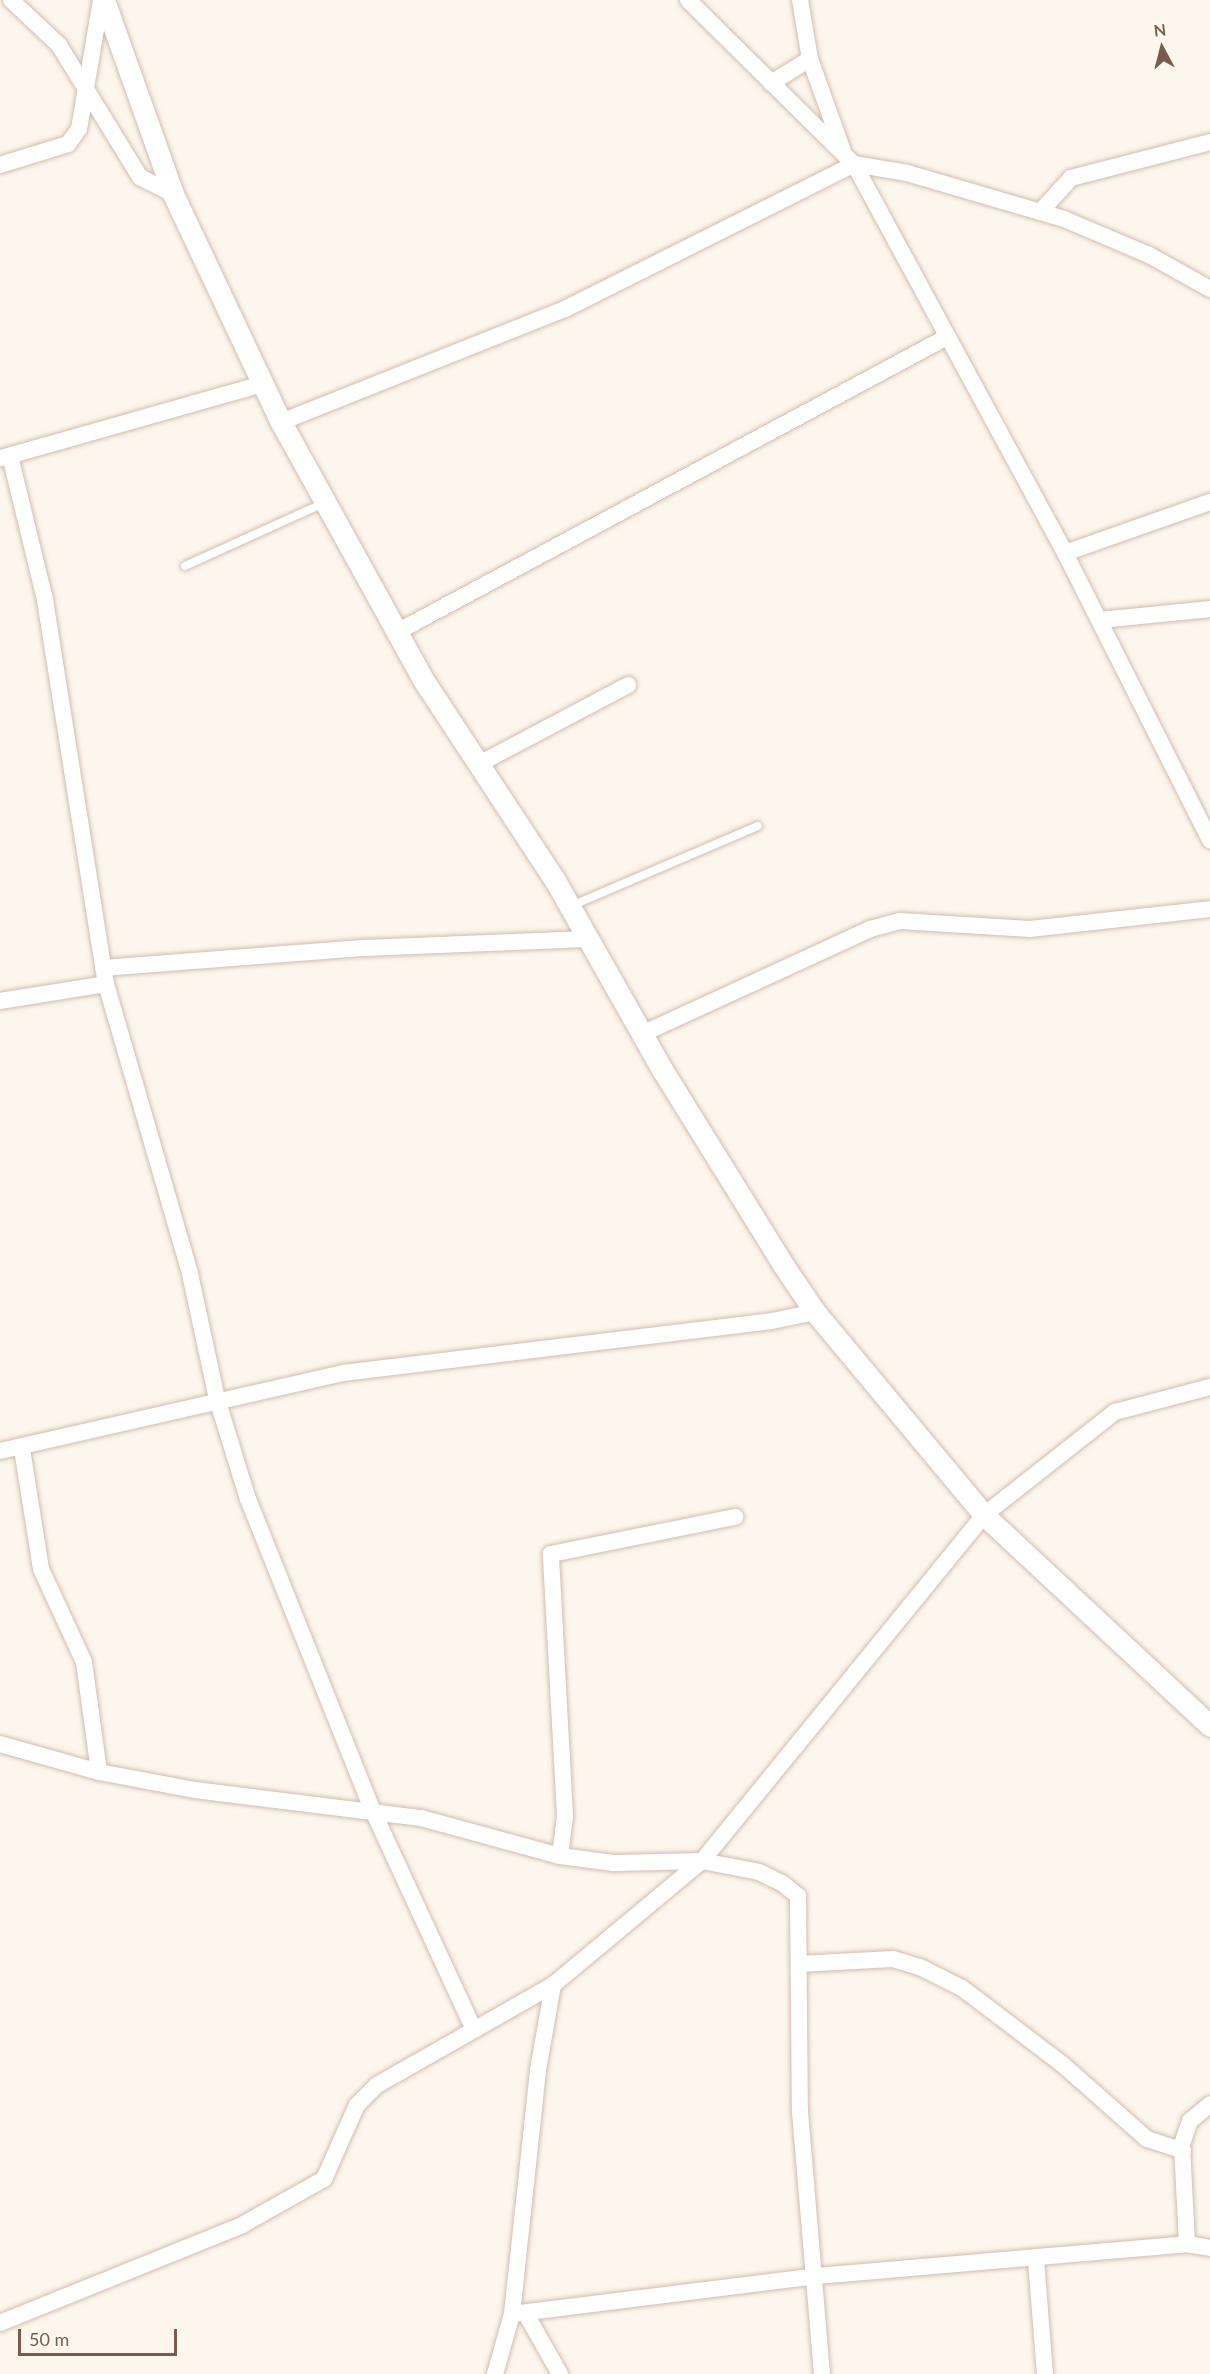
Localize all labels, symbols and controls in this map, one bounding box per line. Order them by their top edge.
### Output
north arrow [1132,18,1192,78]
text: N [1152,19,1167,40]
scale bar [21,2317,180,2355]
text: 50 m [29,2328,69,2350]

